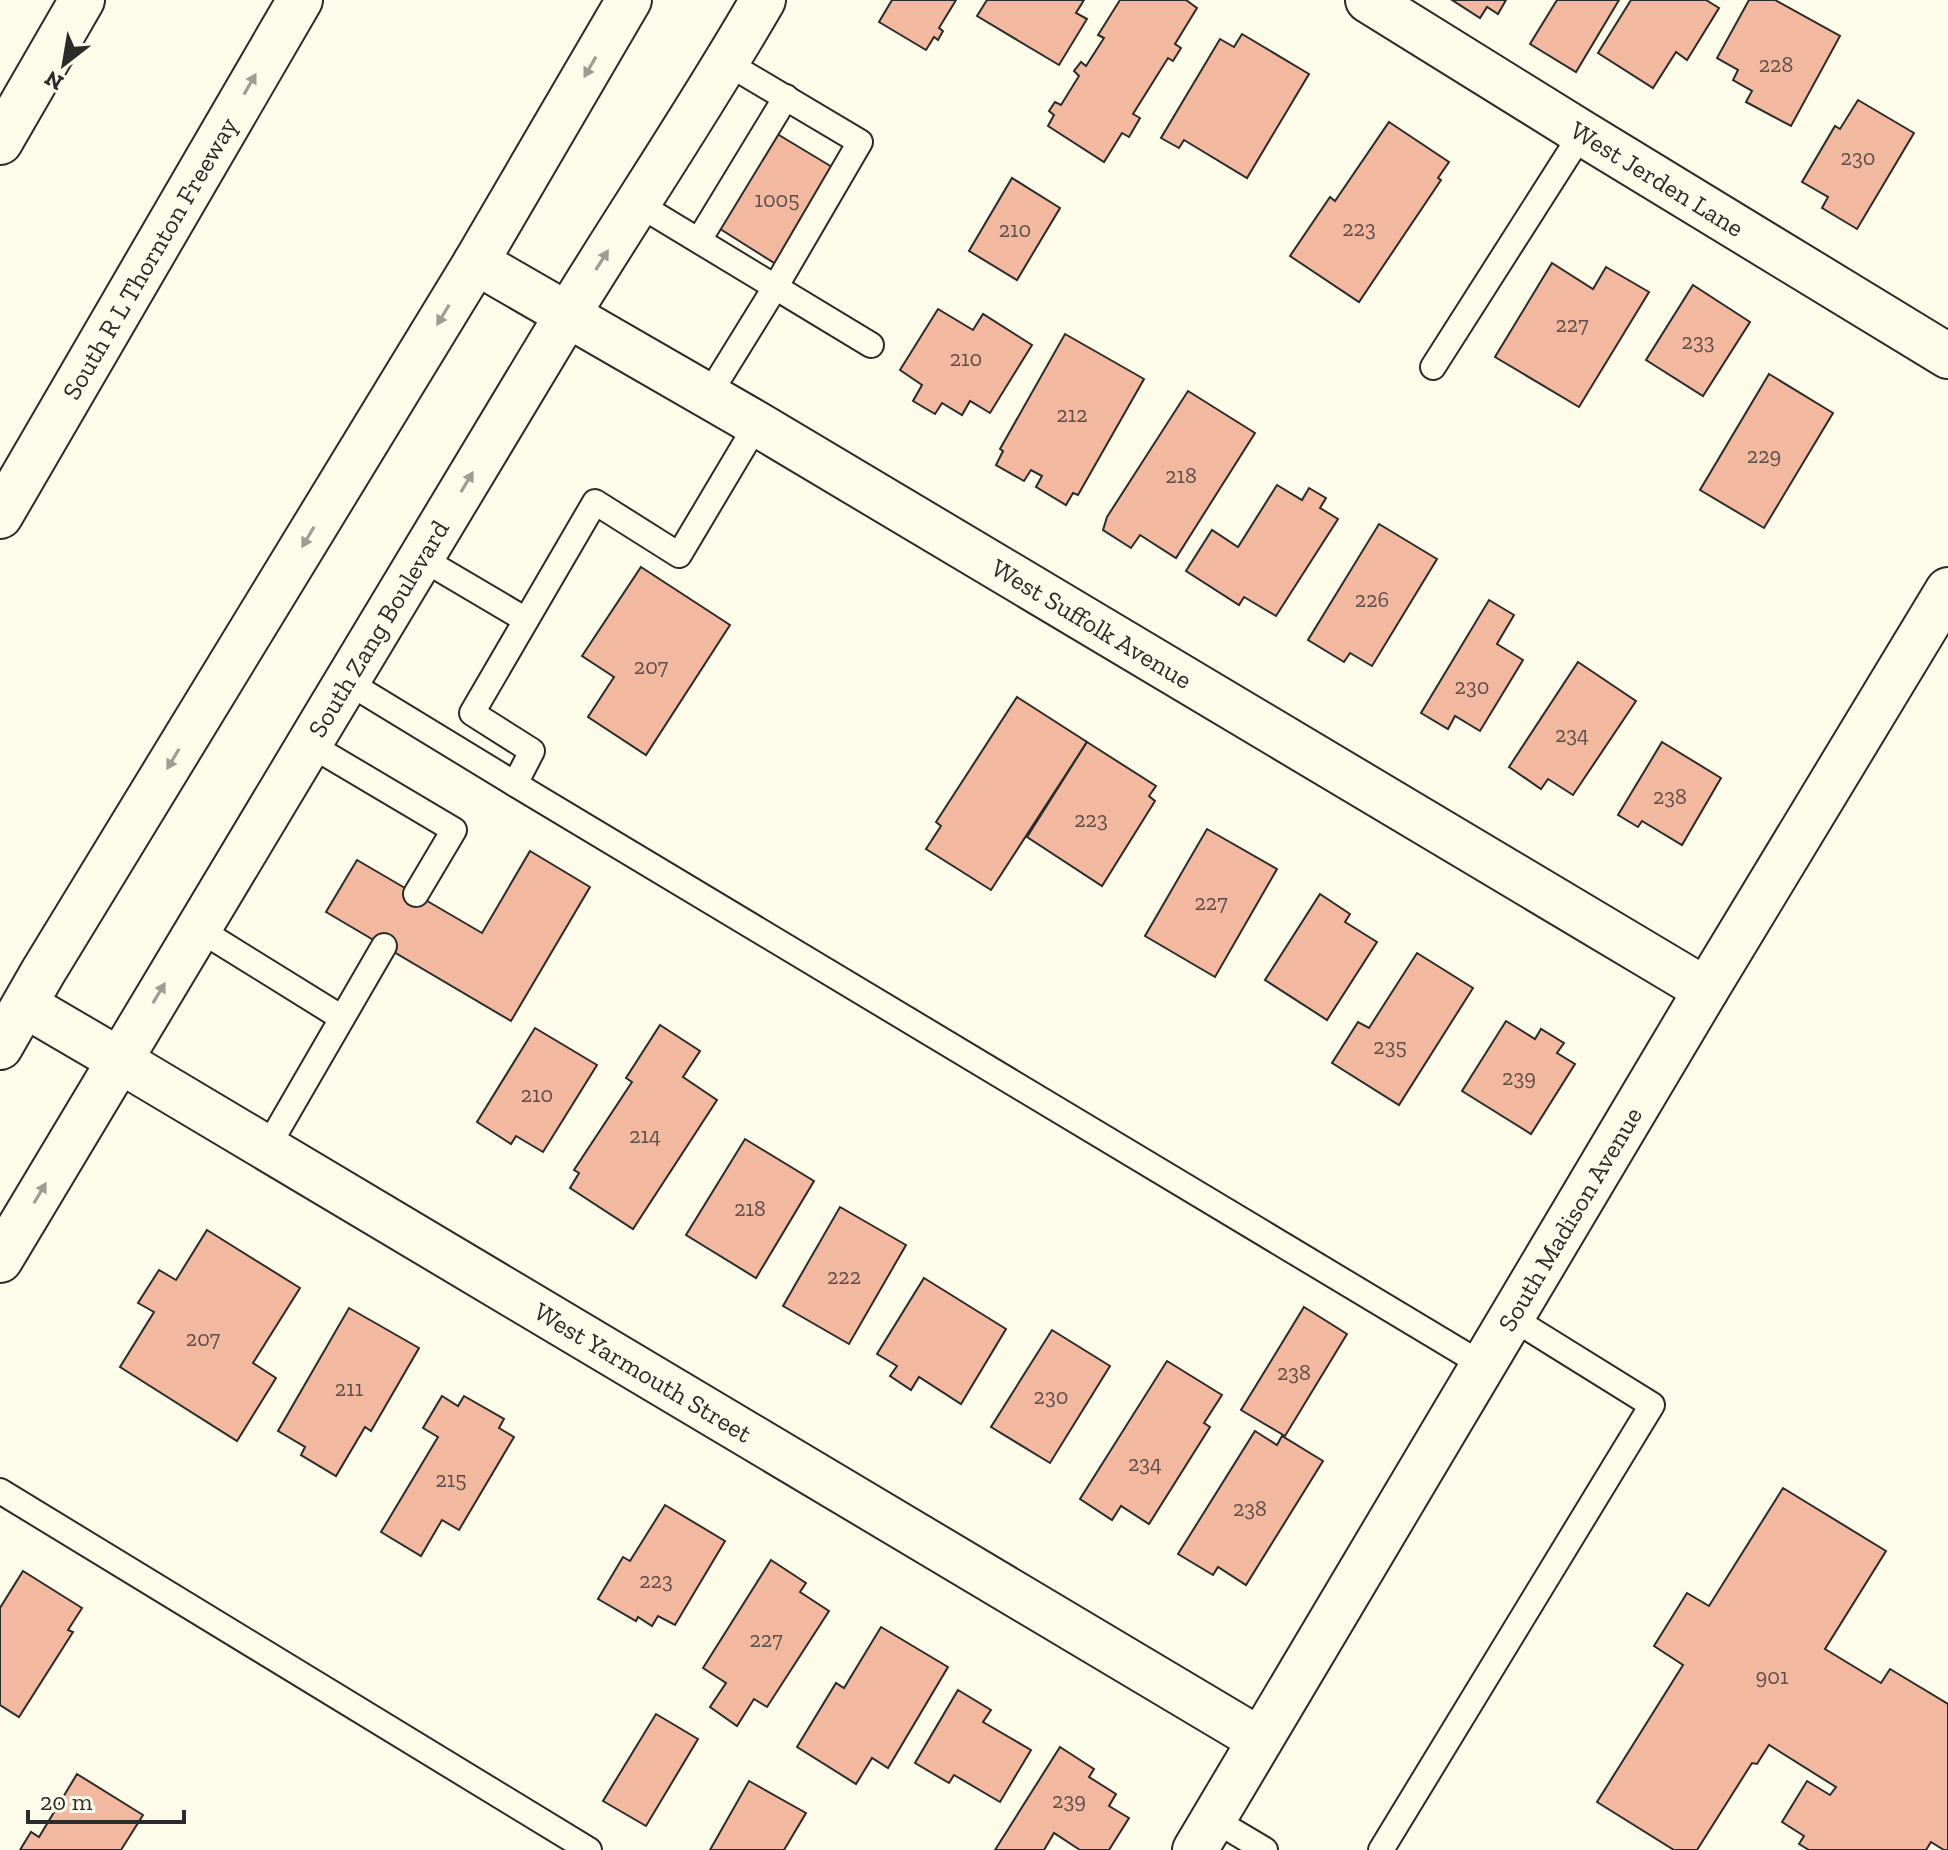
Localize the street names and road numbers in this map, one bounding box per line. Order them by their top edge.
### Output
street label: South R L Thornton Freeway [55,111,245,405]
street label: West Jerden Lane [1565,114,1750,244]
street label: South Zang Boulevard [301,514,456,743]
street label: West Suffolk Avenue [986,551,1198,696]
street label: South Madison Avenue [1491,1101,1649,1337]
street label: West Yarmouth Street [528,1295,758,1450]

